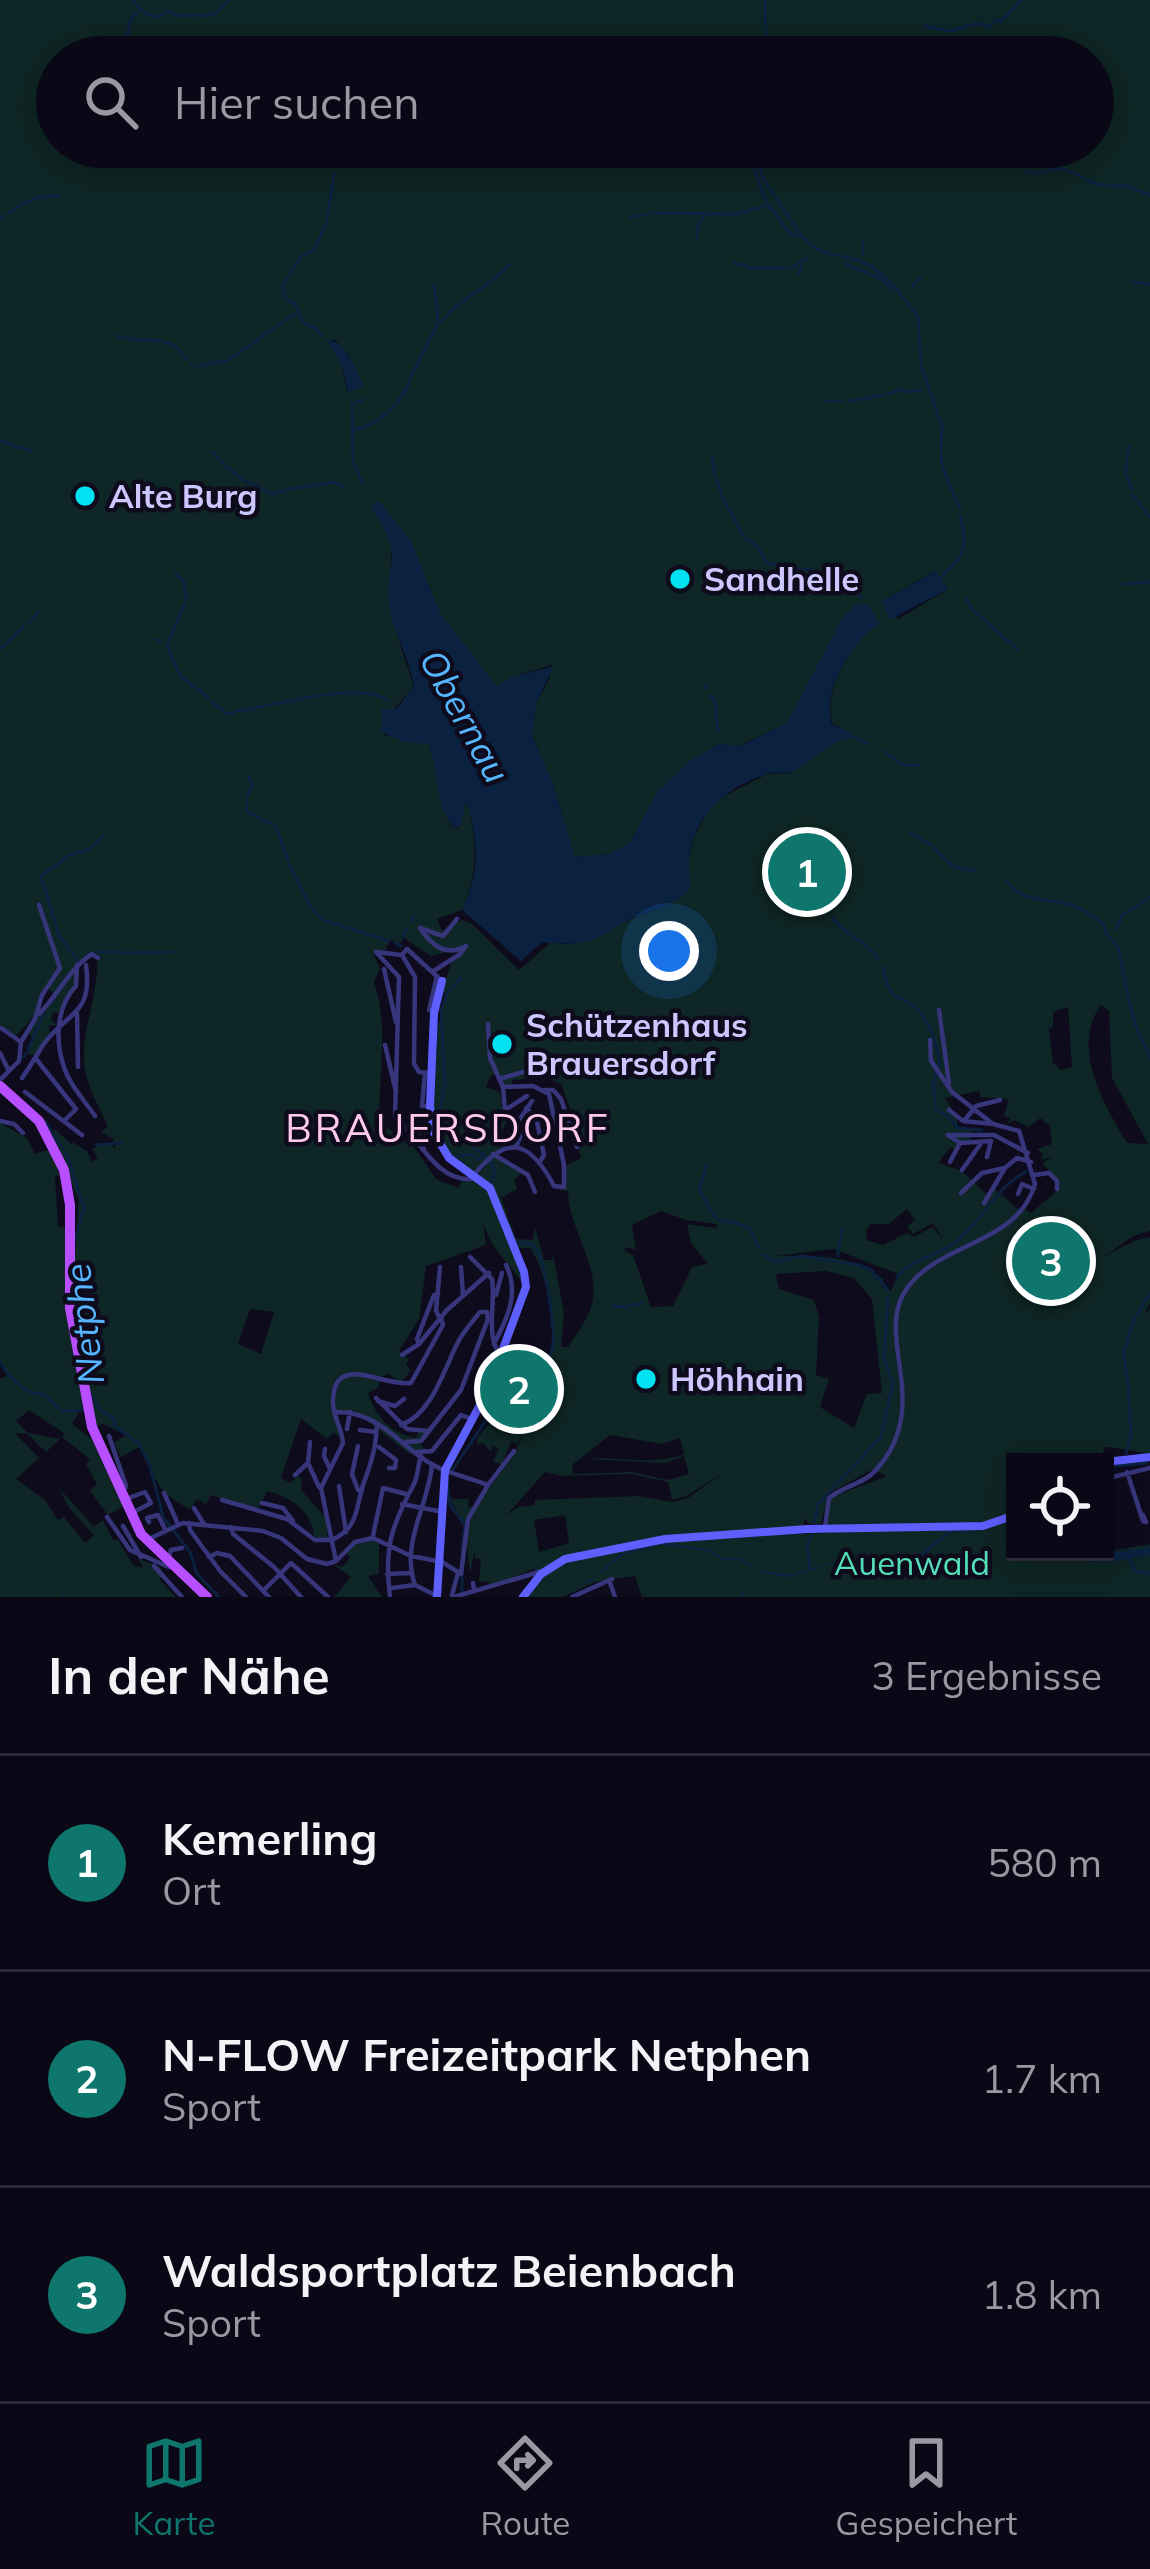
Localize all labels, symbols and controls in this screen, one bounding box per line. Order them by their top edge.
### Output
search box [36,36,1114,168]
icon: search [78,69,144,135]
text: Hier suchen [174,74,420,130]
place label: Alte Burg [109,475,258,516]
marker: Alte Burg [72,483,98,509]
place label: Sandhelle [704,558,859,599]
marker: Sandhelle [667,566,693,592]
water label: Obernau [410,641,520,790]
pin: 1 [768,827,846,917]
your location [639,921,699,981]
place label: Schützenhaus Brauersdorf [526,1004,748,1083]
marker: Schützenhaus Brauersdorf [489,1031,515,1057]
district label: BRAUERSDORF [285,1103,611,1152]
pin: 3 [1012,1216,1090,1306]
water label: Netphe [54,1261,113,1387]
pin: 2 [480,1344,558,1434]
place label: Höhhain [670,1358,804,1399]
marker: Höhhain [633,1366,659,1392]
map controls [1006,1453,1114,1561]
button: locate [1006,1453,1114,1561]
park label: Auenwald [834,1542,990,1583]
text: In der Nähe [48,1643,330,1707]
text: 3 Ergebnisse [871,1651,1102,1700]
text: Kemerling [162,1810,377,1866]
text: 1 [75,1838,99,1887]
text: 580 m [987,1838,1102,1887]
text: Ort [162,1866,221,1915]
text: N-FLOW Freizeitpark Netphen [162,2026,811,2082]
text: 2 [75,2054,99,2103]
text: 1.7 km [982,2054,1102,2103]
text: Sport [162,2082,261,2131]
text: Waldsportplatz Beienbach [162,2242,736,2298]
text: 3 [75,2270,99,2319]
text: 1.8 km [982,2270,1102,2319]
text: Sport [162,2298,261,2347]
tab: Karte [133,2430,215,2543]
tab: Route [481,2430,570,2543]
tab: Gespeichert [835,2430,1017,2543]

